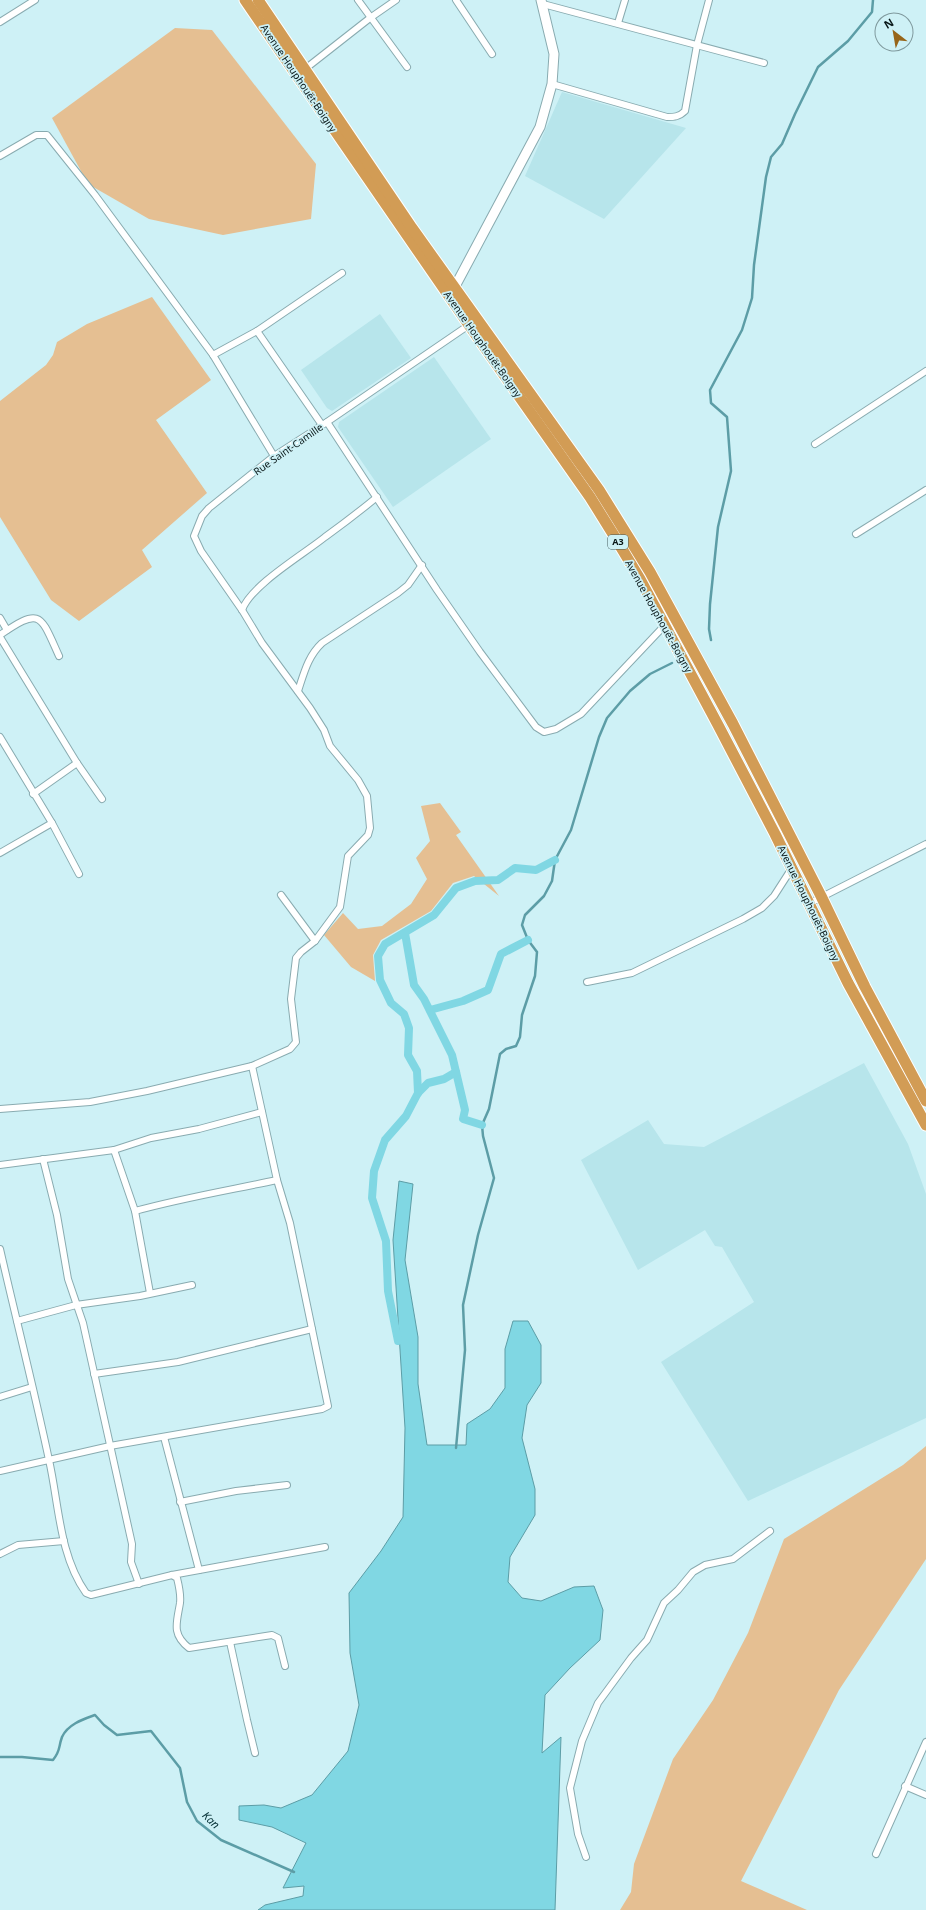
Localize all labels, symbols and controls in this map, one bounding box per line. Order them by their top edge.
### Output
north arrow [874,12,914,52]
text: N [881,14,896,32]
street label: Avenue Houphouët-Boigny [258,21,341,135]
street label: Avenue Houphouët-Boigny [441,288,526,401]
street label: Rue Saint-Camille [250,420,326,478]
road number: A3 [608,535,628,549]
street label: Avenue Houphouët-Boigny [622,557,696,676]
street label: Avenue Houphouët-Boigny [775,843,844,964]
water label: Kan [199,1808,223,1832]

